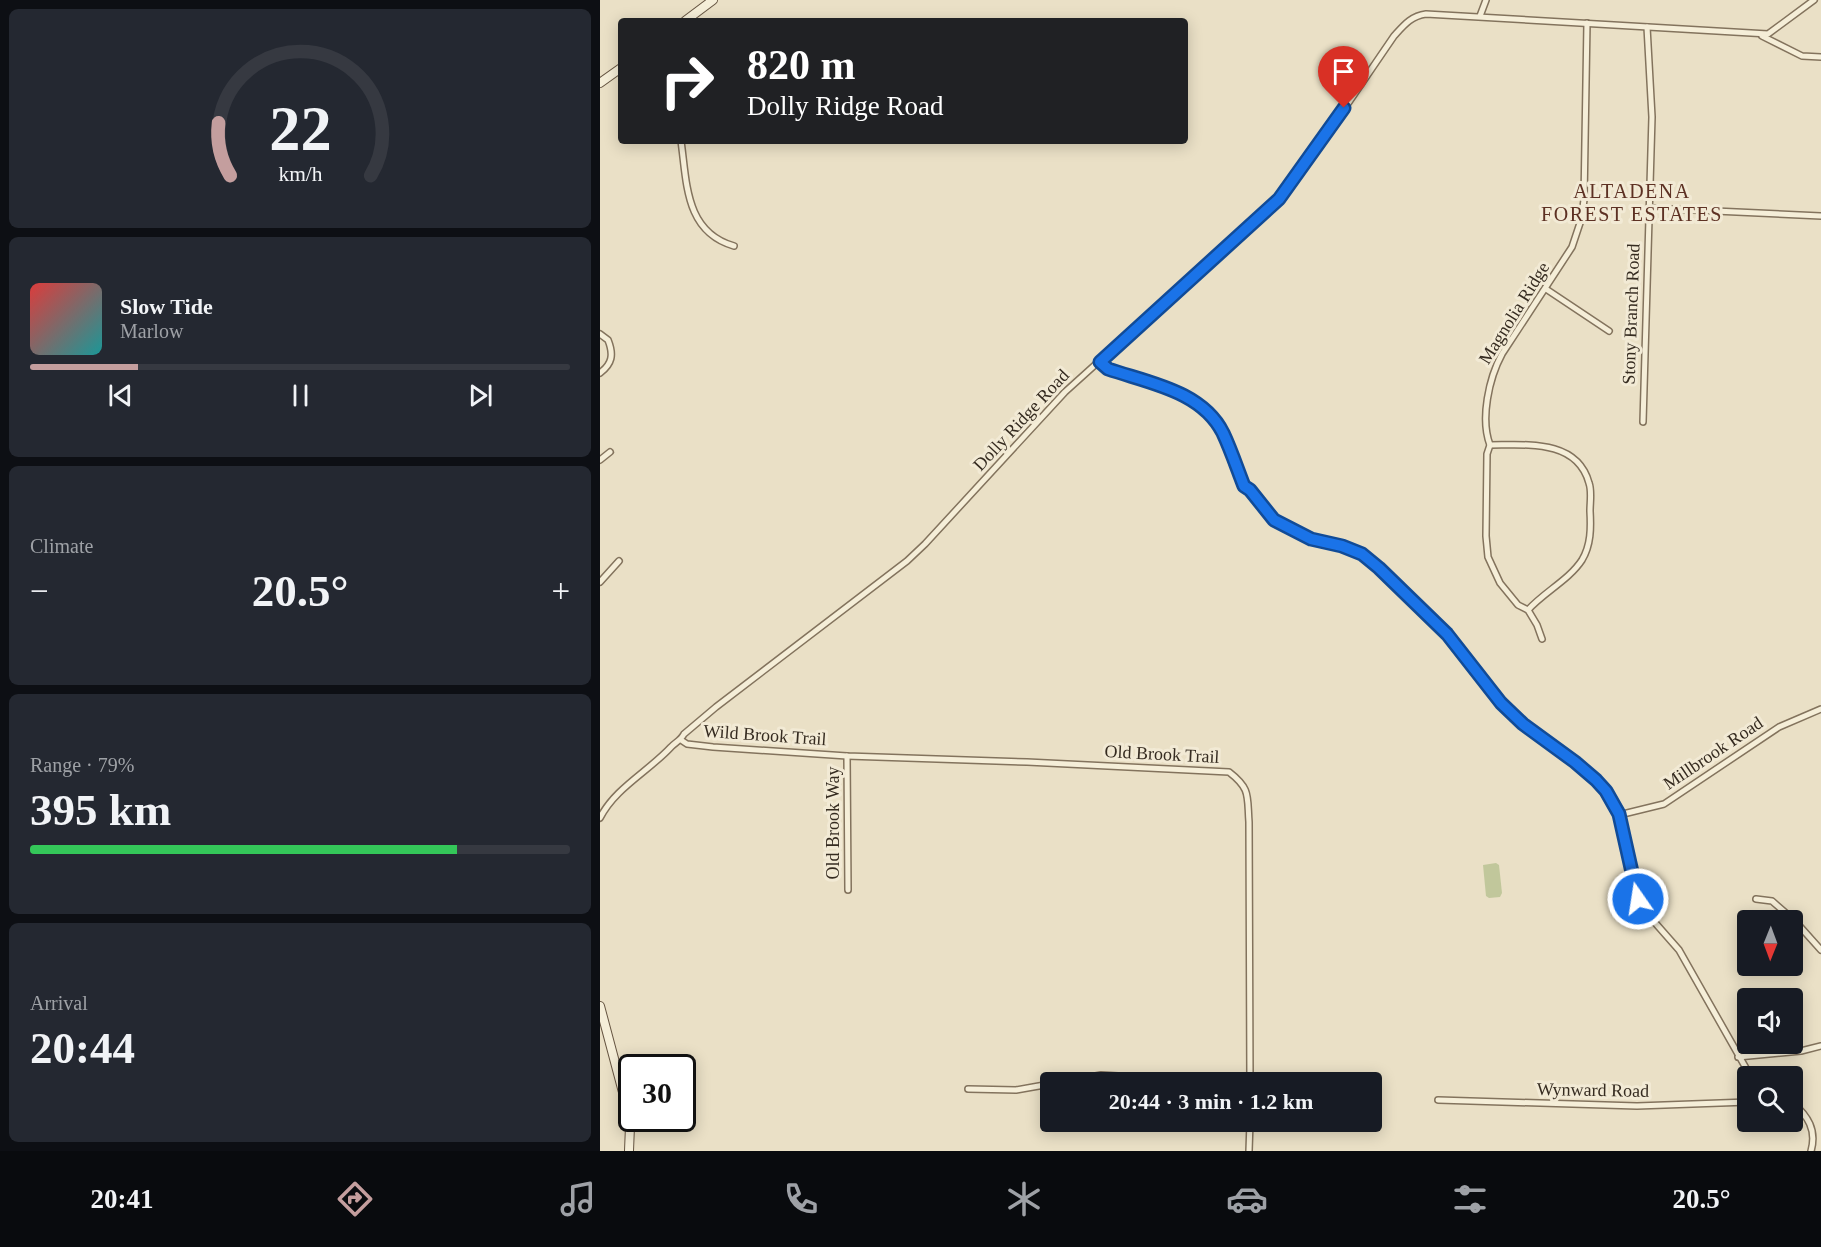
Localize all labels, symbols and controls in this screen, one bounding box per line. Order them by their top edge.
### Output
icon: right [648,42,726,120]
text: 820 m [747,42,856,88]
pin [1318,46,1369,108]
icon: arrive [1327,55,1360,88]
text: Dolly Ridge Road [747,91,944,121]
text: 22 [269,94,331,163]
text: km/h [278,162,322,186]
district label: ALTADENA FOREST ESTATES [1541,180,1723,225]
street label: Stony Branch Road [1619,243,1643,385]
street label: Magnolia Ridge [1475,258,1553,368]
text: Slow Tide [120,294,213,319]
text: Marlow [120,320,183,342]
street label: Dolly Ridge Road [969,365,1073,475]
icon: previous [104,379,137,412]
icon: pause [284,379,317,412]
icon: next [464,379,497,412]
text: Climate [30,535,93,557]
text: 20.5° [252,566,348,616]
text: − [30,573,49,609]
text: + [551,573,570,609]
street label: Millbrook Road [1660,712,1766,794]
street label: Wild Brook Trail [703,721,827,749]
street label: Old Brook Trail [1104,741,1220,767]
text: Range · 79% [30,754,134,776]
street label: Old Brook Way [823,766,843,880]
text: 395 km [30,785,171,835]
position arrow [1606,867,1670,931]
north arrow [1737,910,1803,976]
map controls [1737,910,1803,1132]
button: sound [1737,988,1803,1054]
text: Arrival [30,992,88,1014]
text: 20:44 [30,1023,135,1073]
speed limit sign: 30 [618,1054,696,1132]
button: search [1737,1066,1803,1132]
street label: Wynward Road [1537,1079,1649,1101]
text: 20:44 · 3 min · 1.2 km [1109,1089,1313,1114]
icon: directions [334,1178,376,1220]
icon: music [557,1178,599,1220]
icon: phone [780,1178,822,1220]
icon: climate [1003,1178,1045,1220]
icon: car [1226,1178,1268,1220]
icon: filters [1449,1178,1491,1220]
text: 20:41 [90,1184,153,1214]
text: 20.5° [1672,1184,1730,1214]

